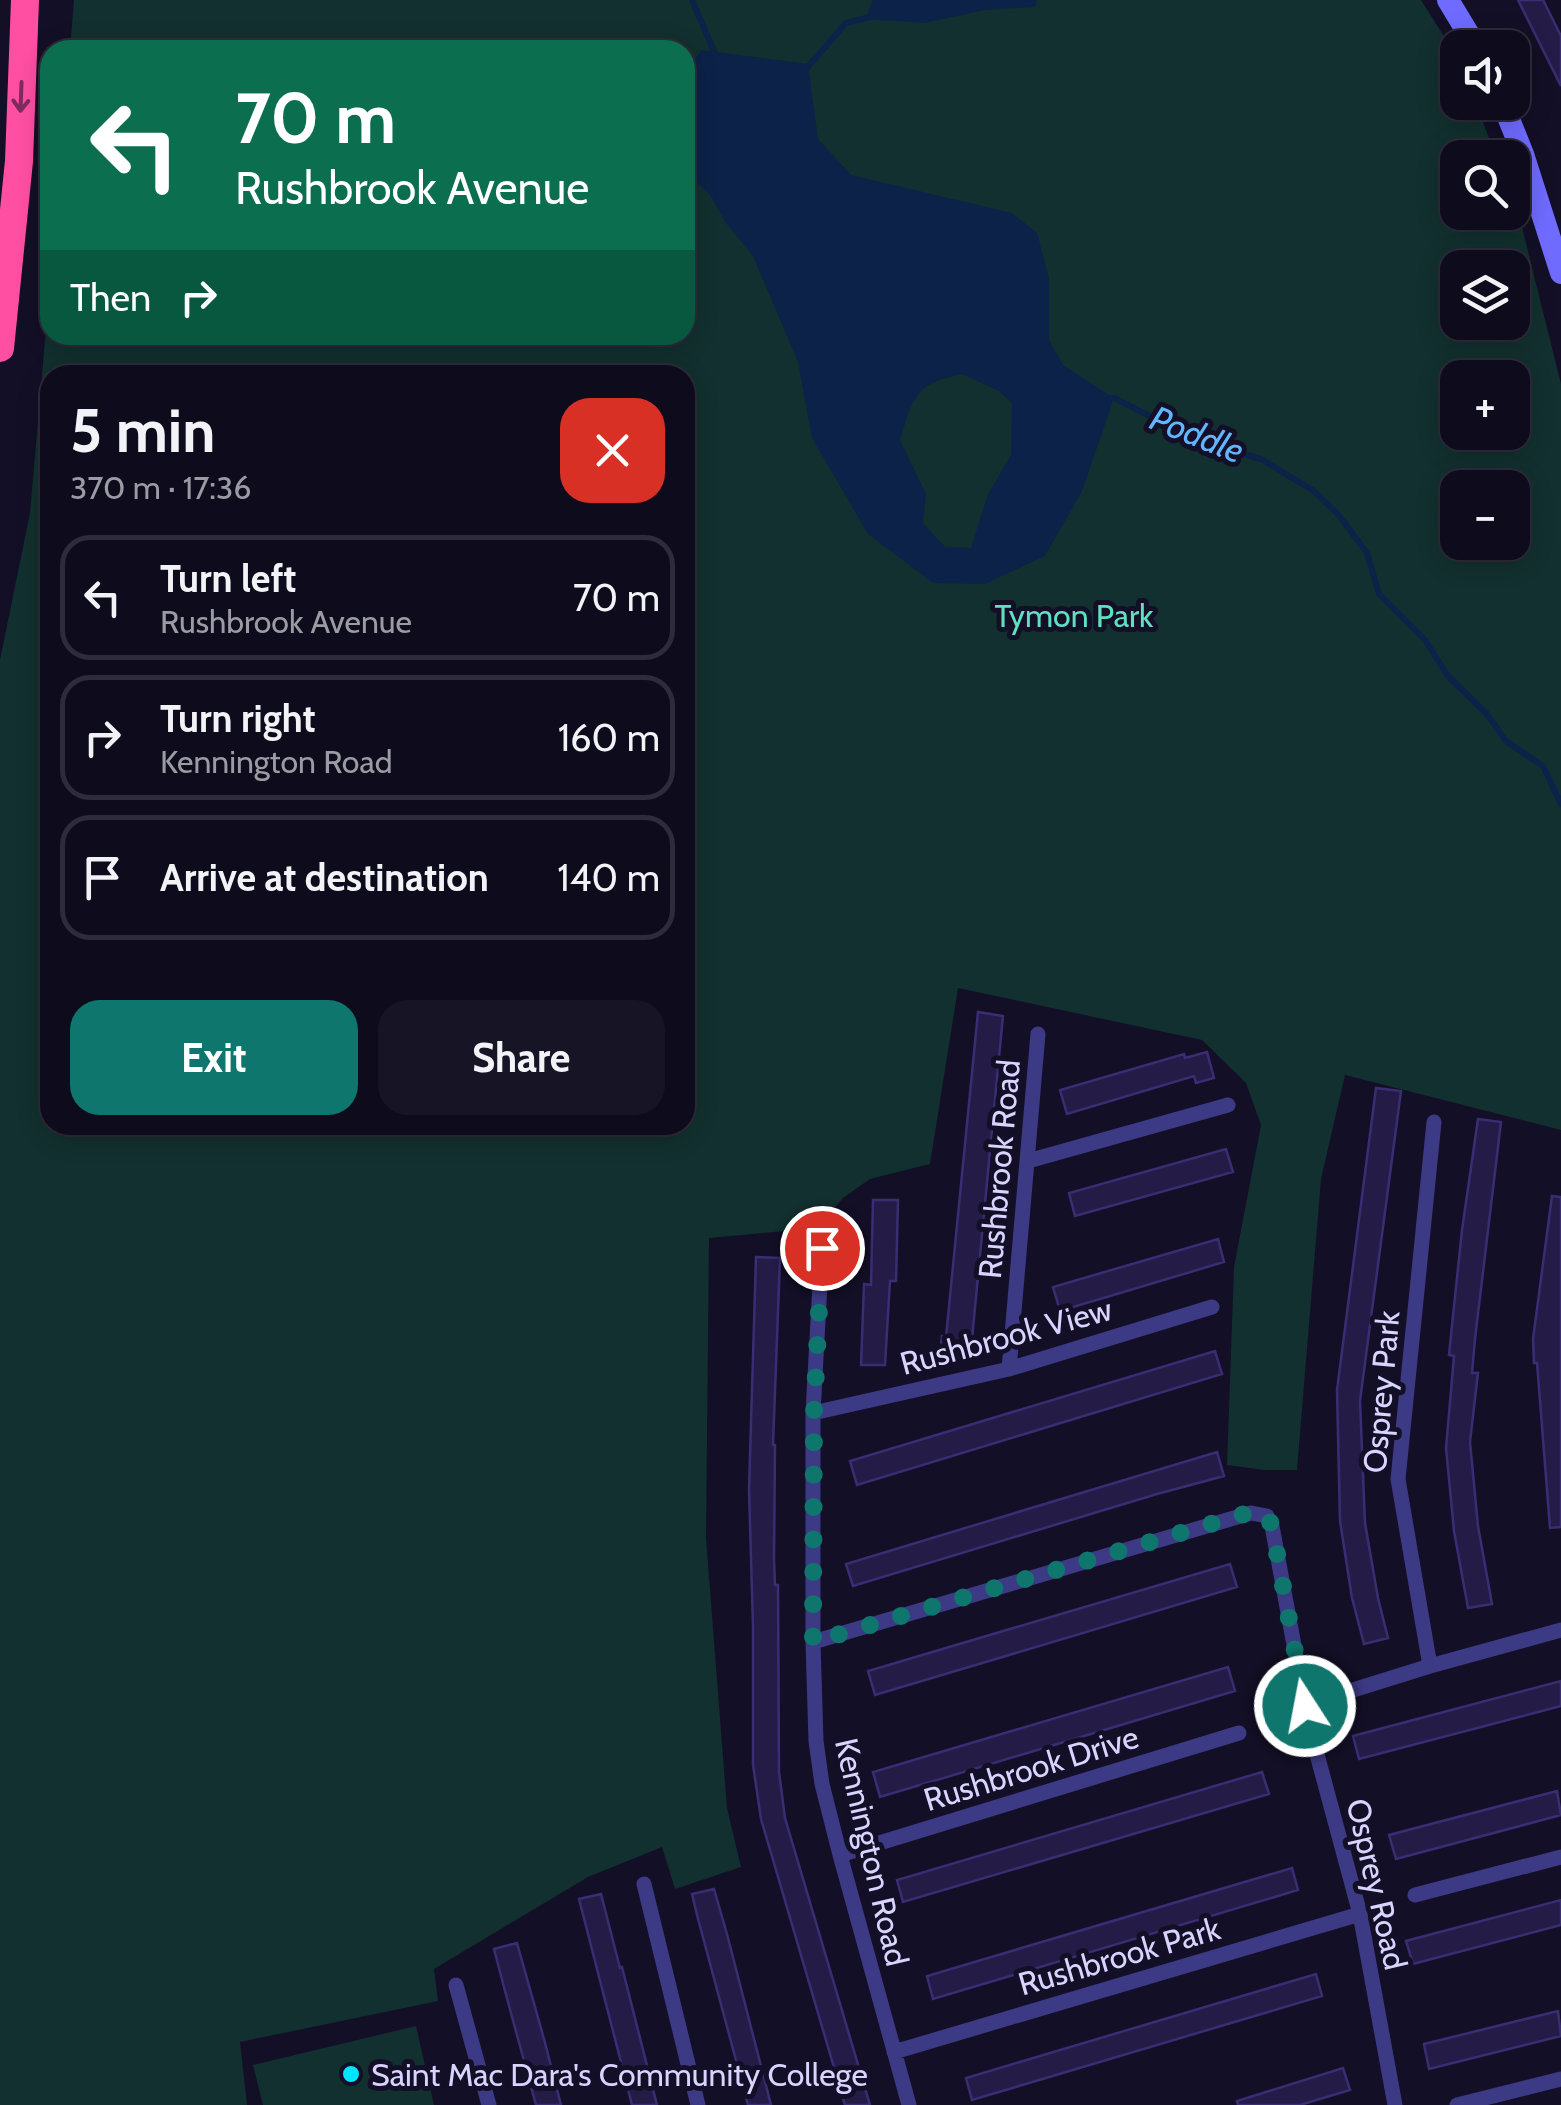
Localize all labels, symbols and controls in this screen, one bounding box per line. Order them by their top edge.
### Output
map controls [1440,30,1530,560]
button: sound [1440,30,1530,120]
text: 70 m [235,75,396,161]
icon: left [70,80,200,210]
one-way arrow [12,81,31,113]
button: search [1440,140,1530,230]
text: Rushbrook Avenue [235,161,589,215]
button: layers [1440,250,1530,340]
icon: right [171,270,226,325]
text: Then [70,274,151,321]
button: + [1440,360,1530,450]
text: 5 min [70,394,215,467]
water label: Poddle [1144,396,1250,472]
button: close [560,398,665,503]
text: 370 m · 17:36 [70,468,251,507]
button: − [1440,470,1530,560]
text: Turn left [160,555,296,602]
icon: left [75,570,130,625]
text: 70 m [573,574,660,621]
park label: Tymon Park [995,596,1154,635]
text: Rushbrook Avenue [160,602,412,641]
text: Turn right [160,695,316,742]
icon: right [75,710,130,765]
text: 160 m [558,714,660,761]
text: Kennington Road [160,742,393,781]
icon: arrive [75,850,130,905]
text: Arrive at destination [160,854,489,901]
text: 140 m [557,854,660,901]
button: Exit [70,1000,358,1115]
button: Share [378,1000,665,1115]
street label: Rushbrook Road [970,1058,1028,1280]
pin [780,1206,865,1291]
icon: arrive [795,1221,850,1276]
street label: Rushbrook View [896,1289,1116,1383]
street label: Osprey Park [1354,1309,1408,1475]
position arrow [1253,1654,1357,1758]
street label: Rushbrook Drive [919,1717,1143,1819]
street label: Kennington Road [827,1734,917,1970]
street label: Osprey Road [1338,1795,1416,1973]
street label: Rushbrook Park [1014,1908,1225,2003]
place label: Saint Mac Dara's Community College [371,2055,868,2094]
marker: Saint Mac Dara's Community College [340,2063,362,2085]

